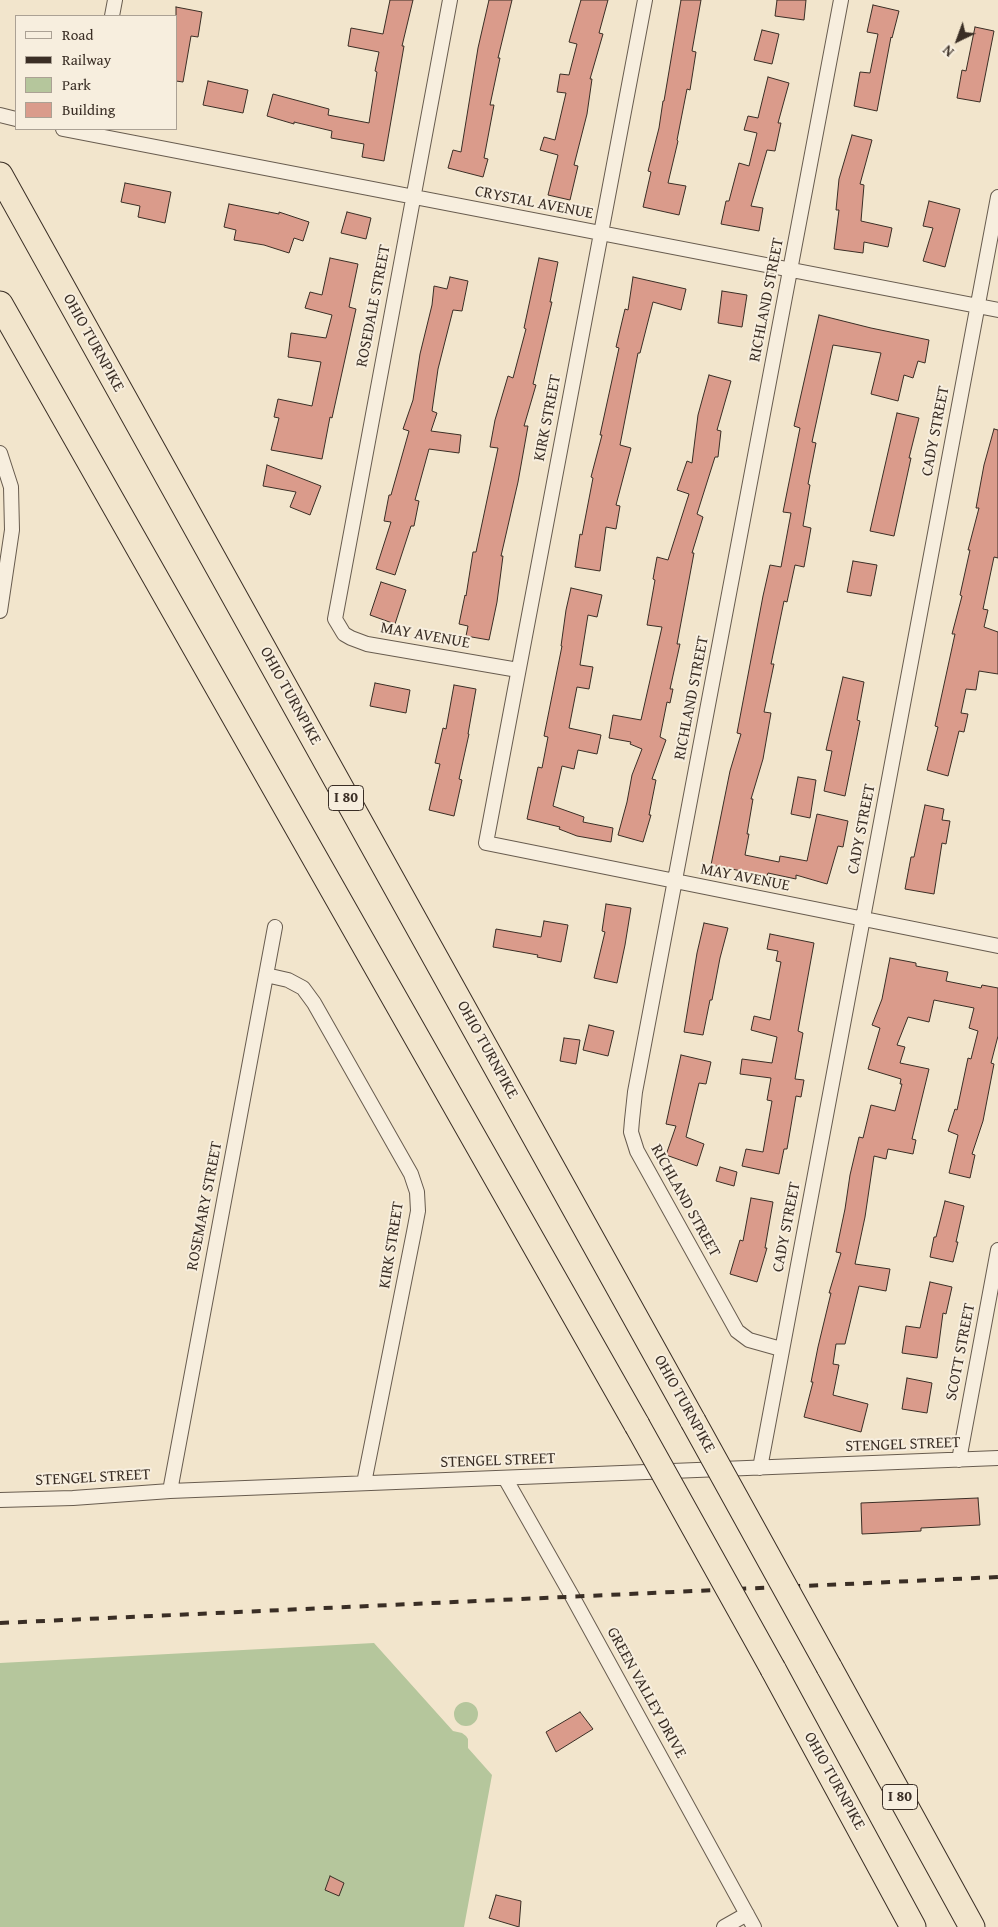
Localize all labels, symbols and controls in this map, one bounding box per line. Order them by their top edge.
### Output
legend [15,15,178,130]
north arrow [933,15,983,65]
text: Road [62,24,93,45]
text: N [938,41,958,62]
text: Railway [62,49,111,70]
text: Park [62,74,91,95]
text: Building [62,99,115,120]
street label: CRYSTAL AVENUE [473,182,595,224]
street label: RICHLAND STREET [746,236,788,364]
street label: ROSEDALE STREET [353,243,395,369]
street label: OHIO TURNPIKE [58,291,128,395]
street label: KIRK STREET [530,373,566,463]
street label: CADY STREET [918,384,954,478]
street label: MAY AVENUE [379,619,471,653]
street label: RICHLAND STREET [671,634,713,762]
street label: OHIO TURNPIKE [255,644,325,748]
street label: CADY STREET [844,782,880,876]
road number: I 80 [328,786,364,810]
street label: MAY AVENUE [699,860,791,896]
street label: OHIO TURNPIKE [452,998,522,1102]
street label: ROSEMARY STREET [183,1140,227,1272]
street label: RICHLAND STREET [646,1141,724,1261]
street label: CADY STREET [769,1180,805,1274]
street label: KIRK STREET [376,1200,408,1290]
street label: SCOTT STREET [942,1302,980,1402]
street label: OHIO TURNPIKE [649,1352,719,1456]
street label: STENGEL STREET [845,1433,961,1457]
street label: STENGEL STREET [440,1449,556,1473]
street label: STENGEL STREET [35,1465,151,1491]
street label: GREEN VALLEY DRIVE [602,1624,690,1762]
street label: OHIO TURNPIKE [799,1729,869,1833]
road number: I 80 [882,1784,918,1810]

